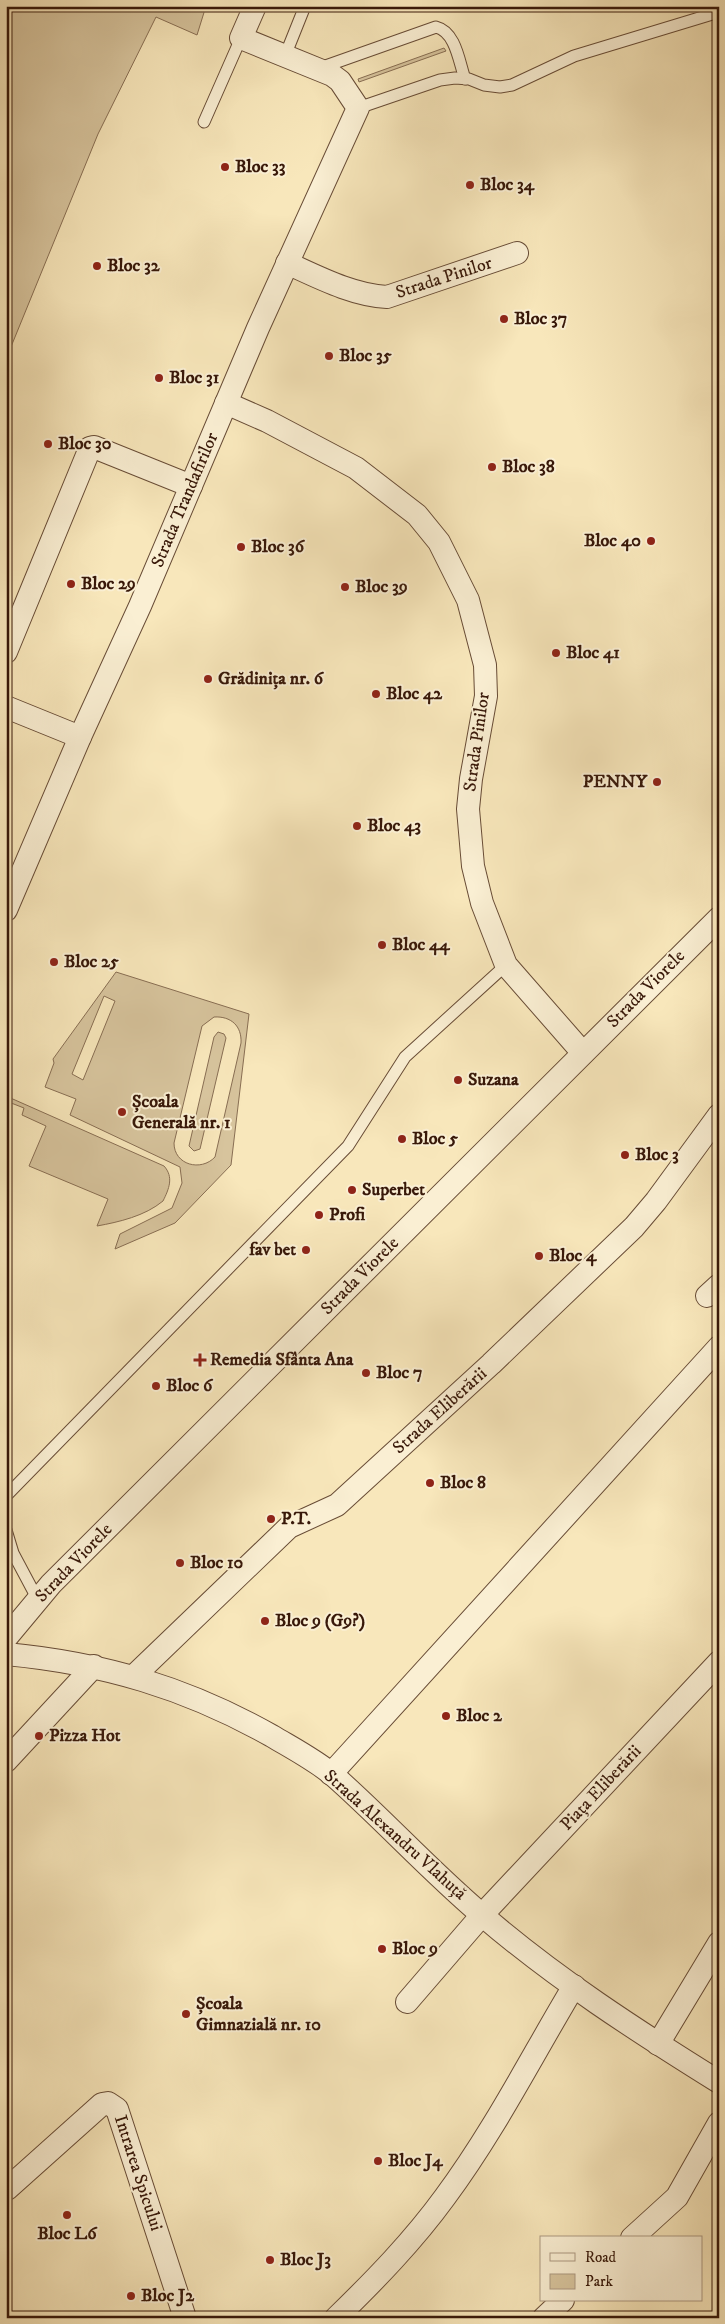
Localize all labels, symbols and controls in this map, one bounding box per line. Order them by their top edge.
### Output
place label: Bloc 33 [235,156,286,178]
marker: Bloc 33 [219,161,231,173]
place label: Bloc 34 [480,174,535,196]
marker: Bloc 34 [464,179,476,191]
street label: Strada Pinilor [393,252,495,304]
place label: Bloc 32 [107,255,161,277]
marker: Bloc 32 [91,260,103,272]
place label: Bloc 37 [514,308,567,330]
marker: Bloc 37 [498,313,510,325]
place label: Bloc 35 [339,345,392,367]
marker: Bloc 35 [323,350,335,362]
place label: Bloc 31 [169,367,220,389]
marker: Bloc 31 [153,372,165,384]
street label: Strada Trandafirilor [147,429,223,571]
place label: Bloc 30 [58,433,112,455]
marker: Bloc 30 [42,438,54,450]
place label: Bloc 38 [502,456,555,478]
marker: Bloc 38 [486,461,498,473]
place label: Bloc 40 [584,530,641,552]
marker: Bloc 40 [645,535,657,547]
place label: Bloc 36 [251,536,306,558]
marker: Bloc 36 [235,541,247,553]
place label: Bloc 29 [81,573,136,595]
place label: Bloc 39 [355,576,408,598]
marker: Bloc 29 [65,578,77,590]
marker: Bloc 39 [339,581,351,593]
place label: Bloc 41 [566,642,620,664]
marker: Bloc 41 [550,647,562,659]
place label: Grădinița nr. 6 [218,668,325,690]
marker: Grădinița nr. 6 [202,673,214,685]
place label: Bloc 42 [386,683,443,705]
marker: Bloc 42 [370,688,382,700]
street label: Strada Pinilor [459,691,495,793]
place label: PENNY [583,771,648,793]
marker: PENNY [651,776,663,788]
place label: Bloc 43 [367,815,421,837]
marker: Bloc 43 [351,820,363,832]
place label: Bloc 44 [392,934,450,956]
marker: Bloc 44 [376,939,388,951]
street label: Strada Viorele [602,945,690,1033]
place label: Bloc 25 [64,951,119,973]
marker: Bloc 25 [48,956,60,968]
place label: Suzana [468,1069,519,1091]
marker: Suzana [452,1074,464,1086]
place label: Școala Generală nr. 1 [132,1091,231,1134]
marker: Școala Generală nr. 1 [116,1106,128,1118]
place label: Bloc 5 [412,1128,458,1150]
marker: Bloc 5 [396,1133,408,1145]
place label: Bloc 3 [635,1144,679,1166]
marker: Bloc 3 [619,1149,631,1161]
place label: Superbet [362,1179,425,1201]
marker: Superbet [346,1184,358,1196]
place label: Profi [329,1204,366,1226]
marker: Profi [313,1209,325,1221]
street label: Strada Viorele [316,1232,404,1320]
place label: fav bet [248,1239,296,1261]
marker: fav bet [300,1244,312,1256]
place label: Bloc 4 [549,1245,597,1267]
marker: Bloc 4 [533,1250,545,1262]
place label: Remedia Sfânta Ana [210,1349,354,1371]
marker: Remedia Sfânta Ana [194,1354,206,1366]
place label: Bloc 7 [376,1362,423,1384]
street label: Strada Eliberării [388,1363,492,1459]
marker: Bloc 7 [360,1367,372,1379]
place label: Bloc 6 [166,1375,214,1397]
marker: Bloc 6 [150,1380,162,1392]
place label: Bloc 8 [440,1472,486,1494]
marker: Bloc 8 [424,1477,436,1489]
place label: P.T. [281,1508,311,1530]
marker: P.T. [265,1513,277,1525]
street label: Strada Viorele [31,1519,117,1607]
place label: Bloc 10 [190,1552,244,1574]
marker: Bloc 10 [174,1557,186,1569]
place label: Bloc 9 (G9?) [275,1610,365,1632]
marker: Bloc 9 (G9?) [259,1615,271,1627]
place label: Bloc 2 [456,1705,503,1727]
marker: Bloc 2 [440,1710,452,1722]
place label: Pizza Hot [49,1725,121,1747]
marker: Pizza Hot [33,1730,45,1742]
street label: Piața Eliberării [556,1741,646,1835]
street label: Strada Alexandru Vlahuță [319,1765,471,1905]
place label: Bloc 9 [392,1938,438,1960]
marker: Bloc 9 [376,1943,388,1955]
place label: Școala Gimnazială nr. 10 [196,1993,321,2036]
marker: Școala Gimnazială nr. 10 [180,2008,192,2020]
street label: Intrarea Spicului [109,2112,167,2234]
place label: Bloc J4 [388,2150,443,2172]
marker: Bloc J4 [372,2155,384,2167]
marker: Bloc L6 [61,2209,73,2221]
place label: Bloc L6 [37,2223,98,2245]
legend [540,2236,702,2302]
text: Road [585,2248,617,2267]
place label: Bloc J3 [280,2249,331,2271]
marker: Bloc J3 [264,2254,276,2266]
text: Park [585,2272,614,2291]
place label: Bloc J2 [141,2285,195,2307]
marker: Bloc J2 [125,2290,137,2302]

